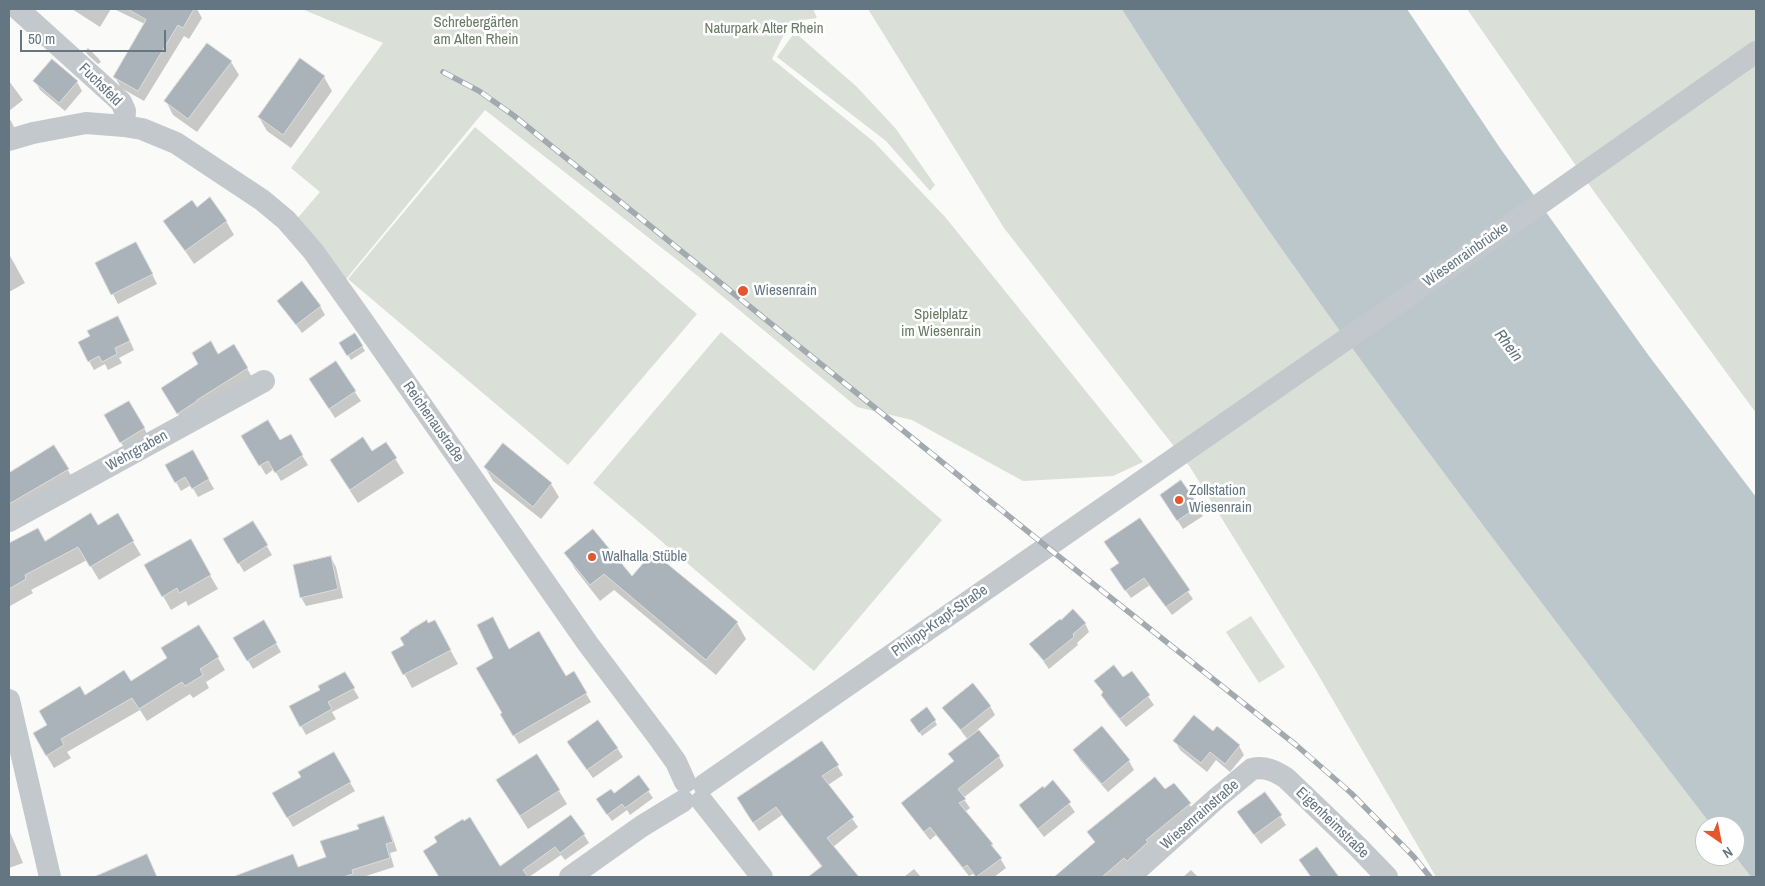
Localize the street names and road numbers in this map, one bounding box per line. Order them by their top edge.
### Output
street label: Fuchsfeld [75,60,125,110]
street label: Wiesenrainbrücke [1420,219,1512,291]
street label: Reichenaustraße [399,378,467,466]
street label: Wehrgraben [103,427,171,475]
street label: Philipp-Krapf-Straße [889,581,991,661]
street label: Wiesenrainstraße [1157,776,1243,854]
street label: Eigenheimstraße [1292,784,1372,862]

